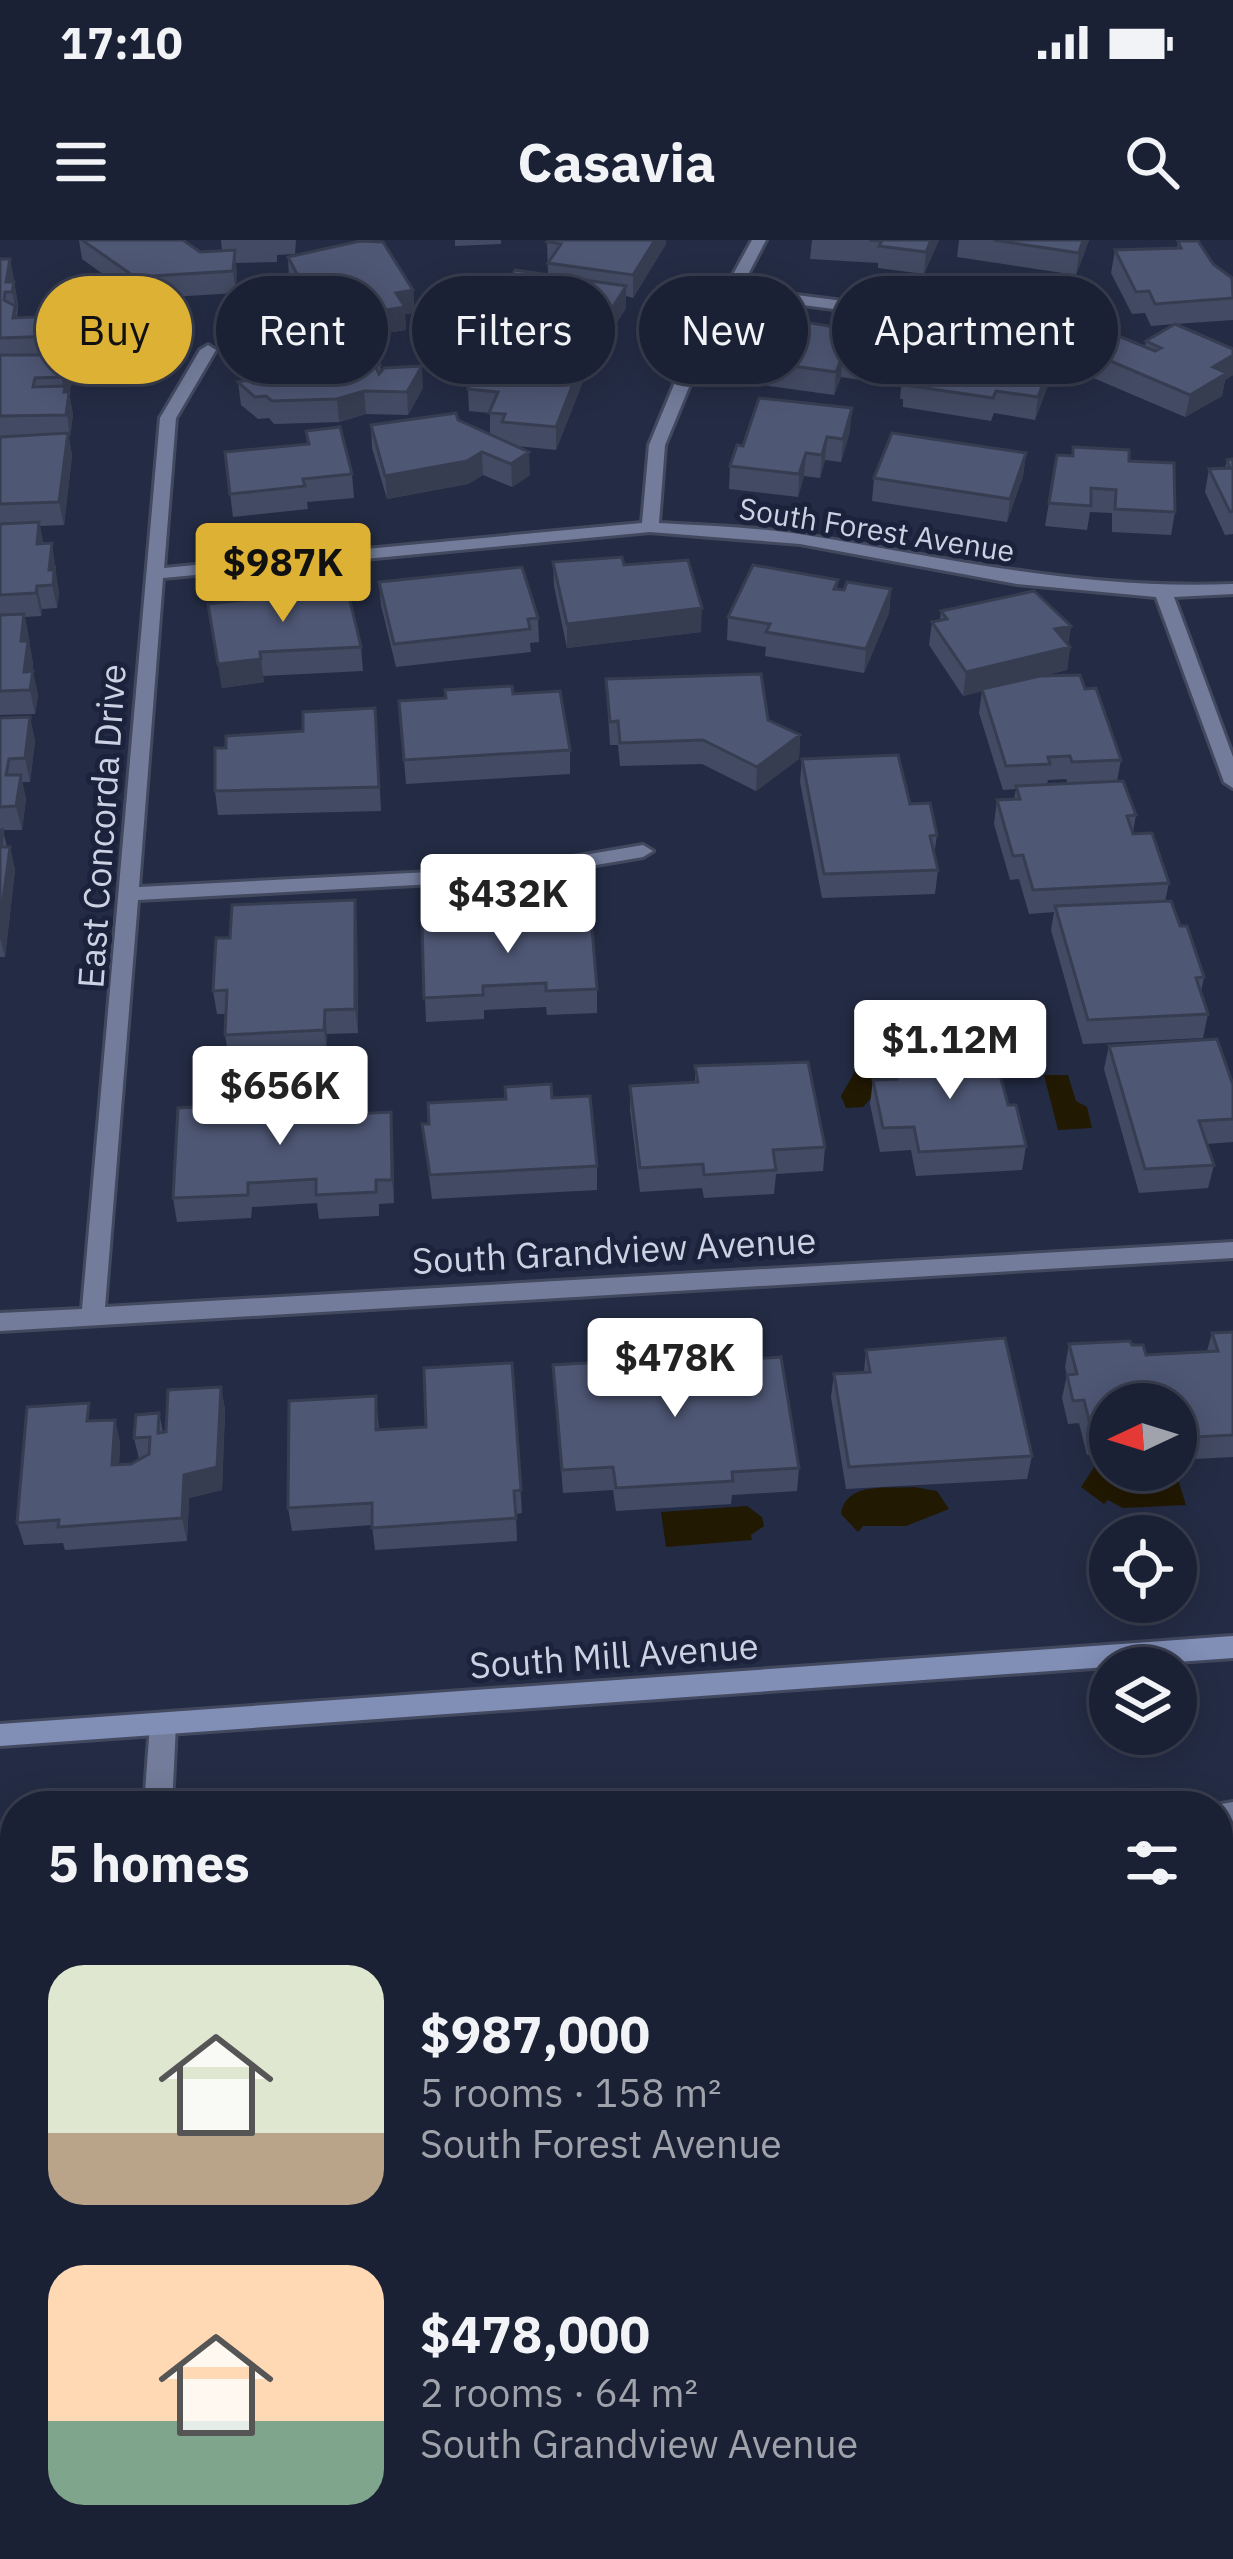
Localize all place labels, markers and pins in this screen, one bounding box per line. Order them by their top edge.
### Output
pin: $987K [199,523,367,625]
pin: $432K [424,854,592,956]
pin: $1.12M [852,1000,1048,1102]
pin: $656K [196,1046,364,1148]
pin: $478K [591,1318,759,1420]

